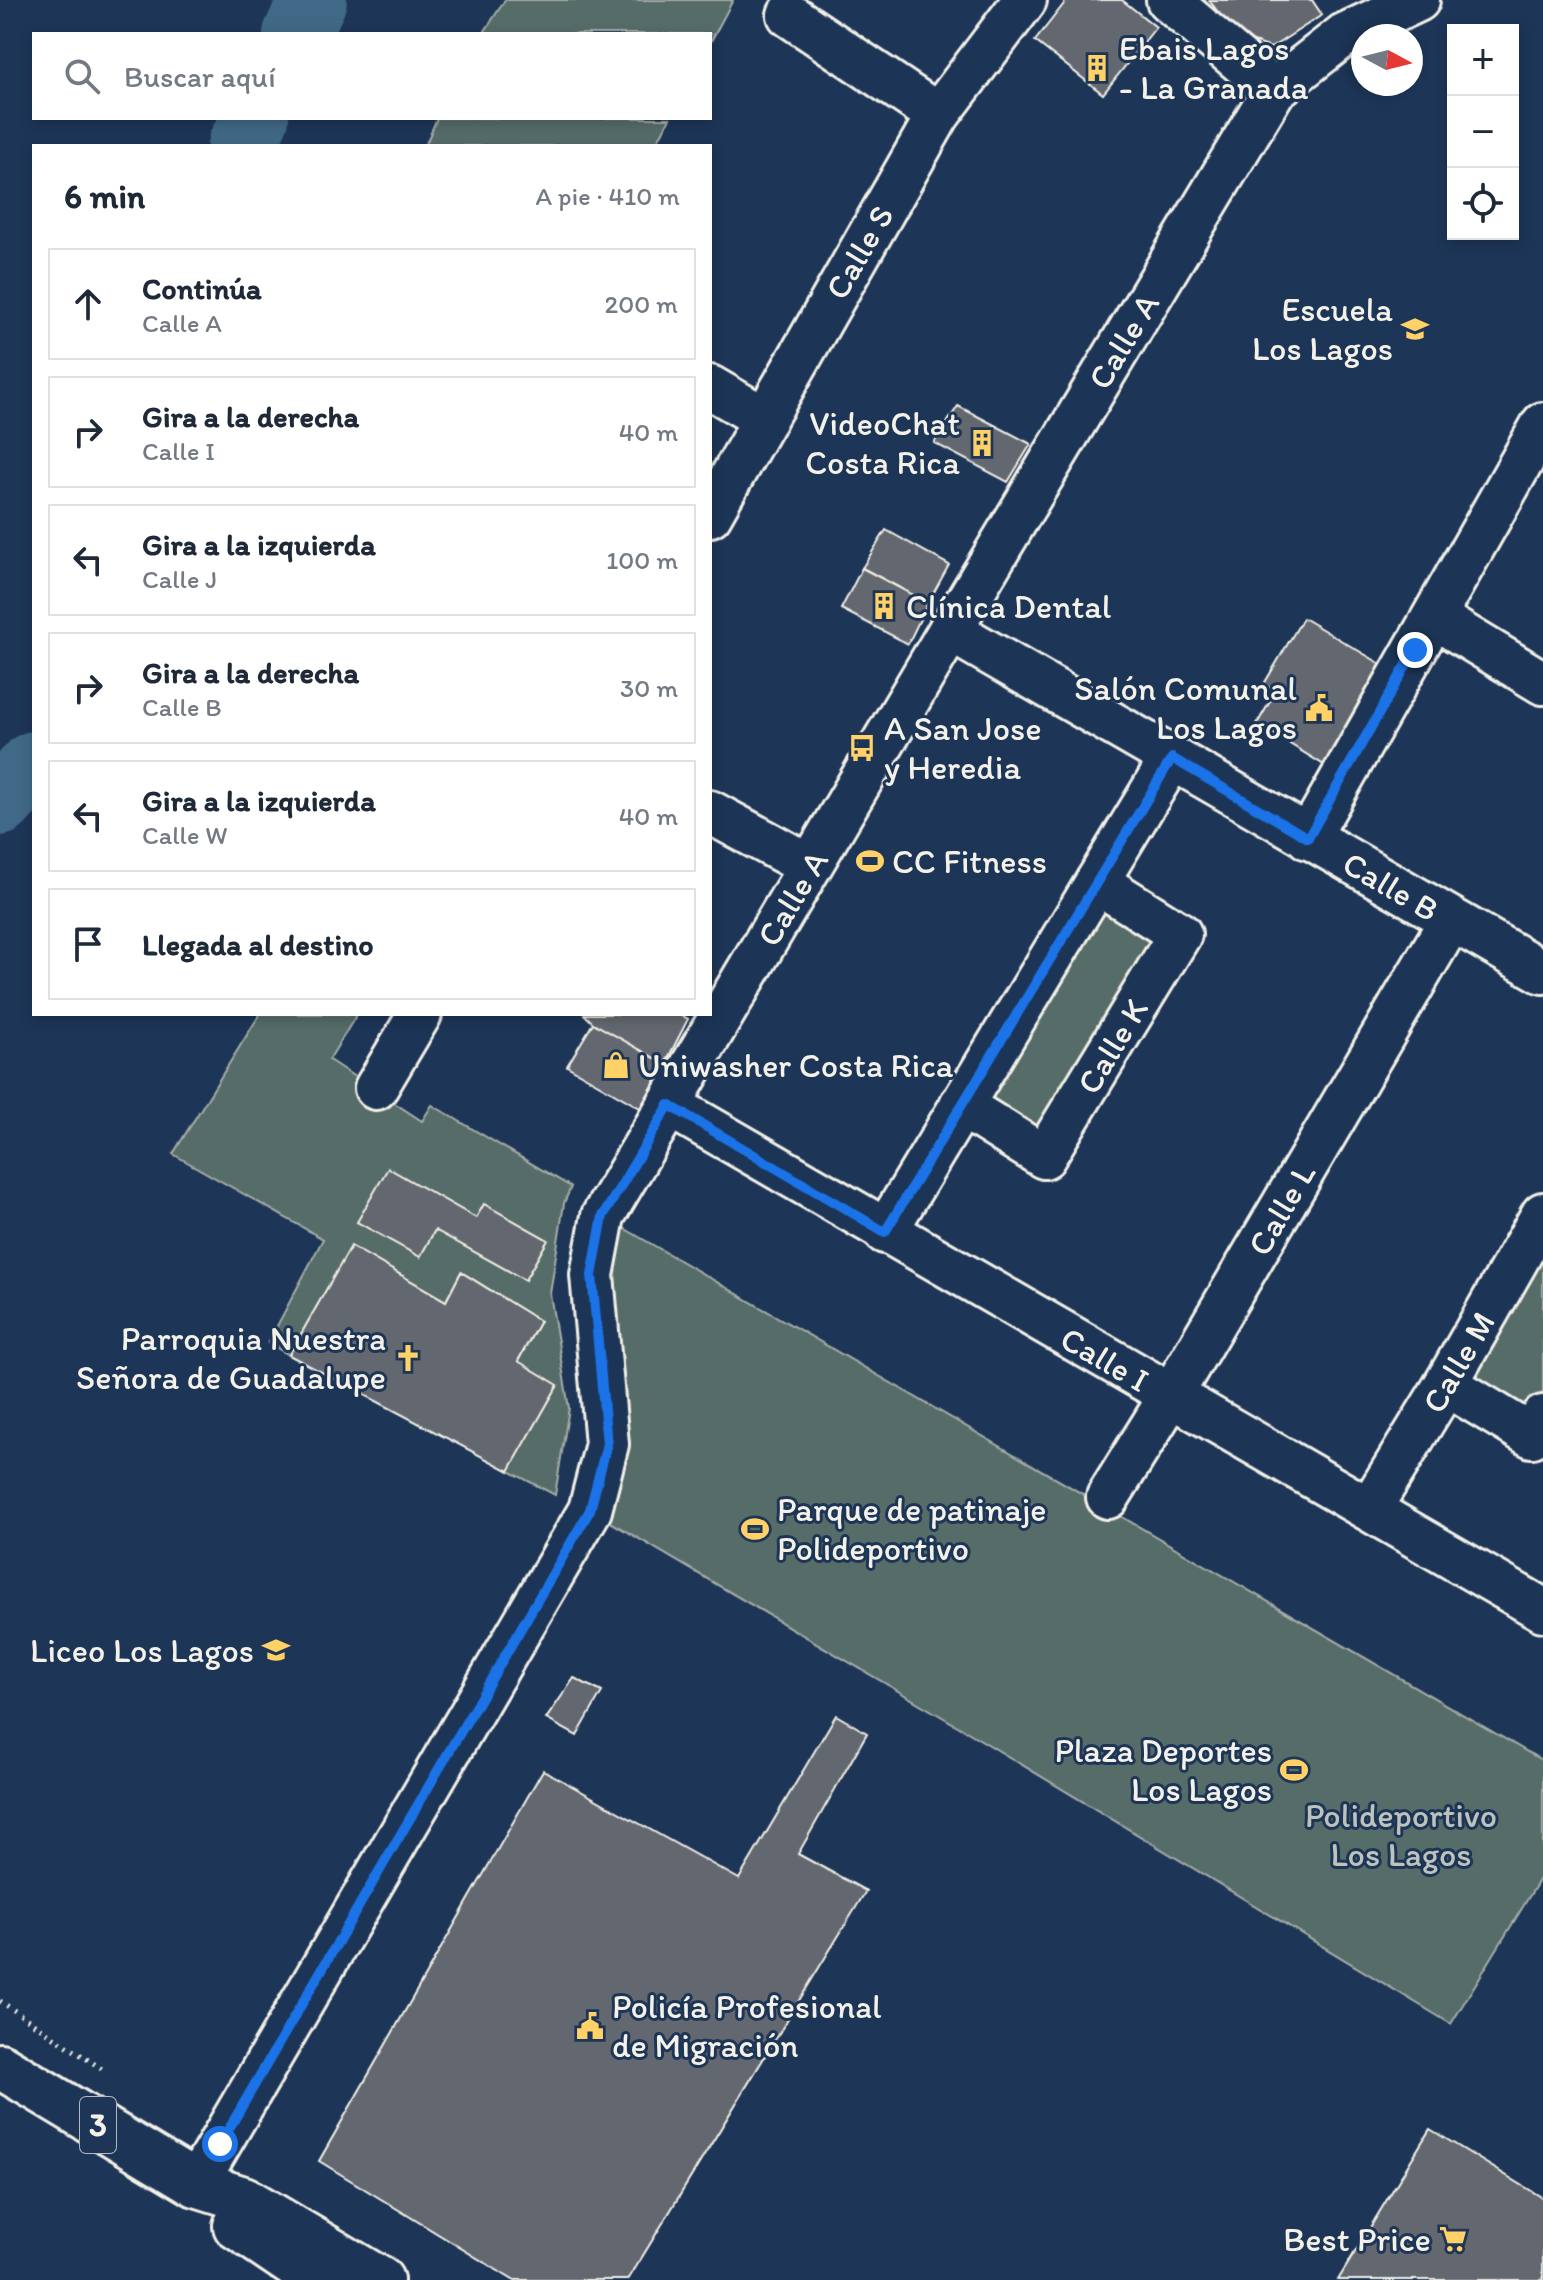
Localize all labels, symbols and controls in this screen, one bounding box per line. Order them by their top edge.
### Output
north arrow [1351,24,1423,96]
map controls [1447,24,1519,240]
button: + [1447,24,1519,96]
place label: Ebais Lagos - La Granada [1119,28,1309,108]
search box [32,32,712,120]
building icon: Ebais Lagos - La Granada [1082,53,1112,83]
icon: search [60,54,104,98]
text: Buscar aquí [124,58,276,95]
button: − [1447,96,1519,168]
button: locate [1447,168,1519,240]
text: 6 min [64,176,145,217]
text: A pie · 410 m [535,180,680,212]
street label: Calle S [816,198,903,307]
text: Continúa [142,270,262,307]
icon: ahead [66,282,110,326]
street label: Calle A [1079,286,1168,397]
text: 200 m [605,288,678,320]
place label: Escuela Los Lagos [1252,289,1393,369]
text: Calle A [142,307,222,339]
school or university icon: Escuela Los Lagos [1400,314,1430,344]
text: Gira a la derecha [142,398,359,435]
place label: VideoChat Costa Rica [805,403,960,483]
icon: right [66,410,110,454]
text: 40 m [619,416,678,448]
building icon: VideoChat Costa Rica [967,428,997,458]
text: Calle I [142,435,215,467]
text: Gira a la izquierda [142,526,376,563]
icon: left [66,538,110,582]
text: 100 m [606,544,678,576]
text: Calle J [142,563,217,595]
place label: Clínica Dental [906,586,1112,627]
building icon: Clínica Dental [869,591,899,621]
route end [1397,632,1433,668]
text: Gira a la derecha [142,654,359,691]
icon: right [66,666,110,710]
place label: Salón Comunal Los Lagos [1074,668,1297,748]
text: 30 m [620,672,678,704]
text: Calle B [142,691,222,723]
public building icon: Salón Comunal Los Lagos [1304,693,1334,723]
place label: A San Jose y Heredia [884,708,1042,788]
bus stop icon: A San Jose y Heredia [847,733,877,763]
text: Gira a la izquierda [142,782,376,819]
icon: left [66,794,110,838]
text: 40 m [619,800,678,832]
text: Calle W [142,819,227,851]
place label: CC Fitness [892,841,1047,882]
street label: Calle A [748,843,837,954]
street label: Calle B [1335,843,1446,930]
sports icon: CC Fitness [855,846,885,876]
icon: arrive [66,922,110,966]
text: Llegada al destino [142,926,374,963]
street label: Calle K [1068,991,1157,1101]
place label: Uniwasher Costa Rica [638,1045,954,1086]
shop icon: Uniwasher Costa Rica [601,1050,631,1080]
street label: Calle L [1239,1156,1324,1263]
street label: Calle M [1413,1304,1504,1420]
place label: Parroquia Nuestra Señora de Guadalupe [76,1318,386,1398]
street label: Calle I [1053,1318,1156,1401]
church icon: Parroquia Nuestra Señora de Guadalupe [393,1343,423,1373]
place label: Parque de patinaje Polideportivo [777,1489,1046,1569]
sports icon: Parque de patinaje Polideportivo [740,1514,770,1544]
place label: Liceo Los Lagos [30,1630,254,1671]
school or university icon: Liceo Los Lagos [261,1635,291,1665]
place label: Plaza Deportes Los Lagos [1054,1730,1272,1810]
sports icon: Plaza Deportes Los Lagos [1279,1755,1309,1785]
park label: Polideportivo Los Lagos [1305,1795,1497,1875]
place label: Policía Profesional de Migración [612,1986,882,2066]
public building icon: Policía Profesional de Migración [575,2011,605,2041]
road number: 3 [80,2097,116,2153]
route start [202,2126,238,2162]
place label: Best Price [1283,2219,1431,2260]
supermarket icon: Best Price [1438,2224,1468,2254]

